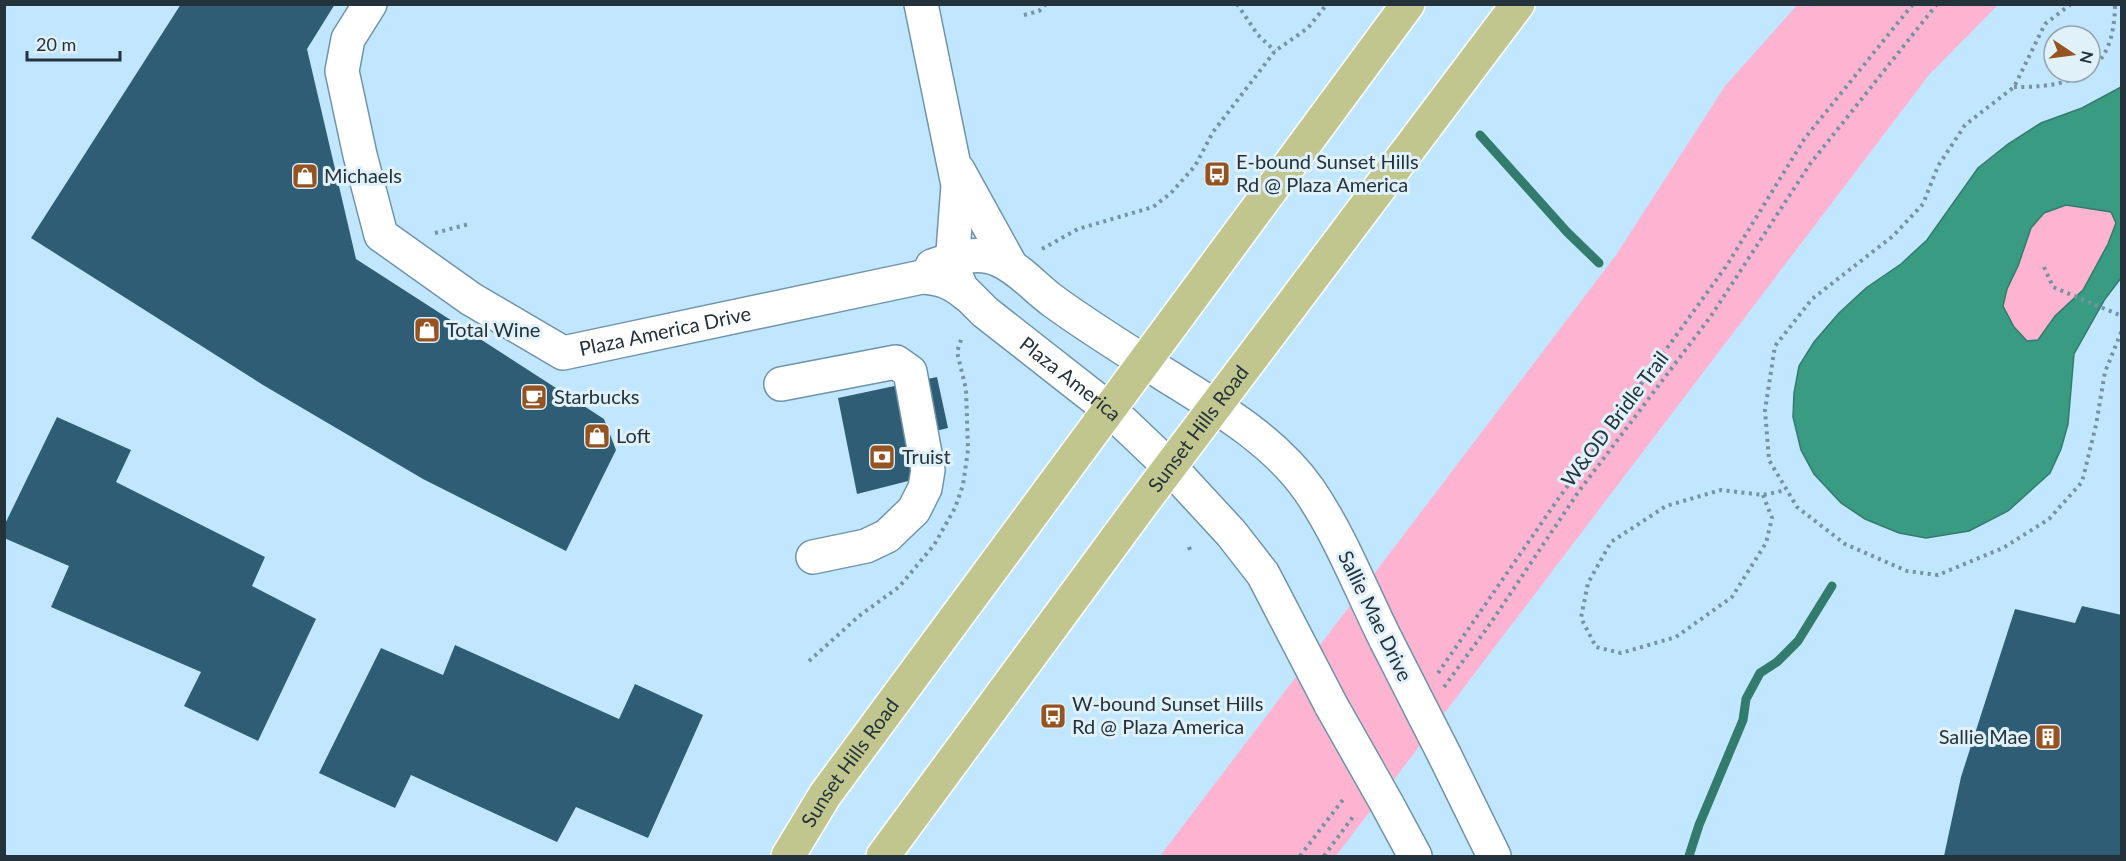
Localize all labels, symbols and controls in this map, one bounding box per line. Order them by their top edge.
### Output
scale bar [27,24,120,62]
north arrow [2042,24,2102,84]
text: 20 m [36,33,76,55]
text: N [2076,49,2098,66]
place label: E-bound Sunset Hills Rd @ Plaza America [1236,149,1419,196]
bus stop icon: E-bound Sunset Hills Rd @ Plaza America [1202,159,1232,189]
shop icon: Michaels [290,161,320,191]
place label: Michaels [324,163,402,187]
street label: Plaza America Drive [577,301,753,360]
shop icon: Total Wine [412,315,442,345]
place label: Total Wine [446,317,540,341]
street label: Plaza America [1015,331,1127,425]
street label: W&OD Bridle Trail [1556,346,1673,491]
street label: Sunset Hills Road [1142,360,1253,496]
cafe icon: Starbucks [519,382,549,412]
place label: Starbucks [554,384,640,408]
shop icon: Loft [582,421,612,451]
place label: Loft [616,423,651,447]
bank icon: Truist [867,442,897,472]
place label: Truist [902,444,951,468]
street label: Sallie Mae Drive [1334,546,1418,685]
place label: W-bound Sunset Hills Rd @ Plaza America [1072,691,1263,738]
street label: Sunset Hills Road [796,693,903,831]
bus stop icon: W-bound Sunset Hills Rd @ Plaza America [1038,701,1068,731]
building icon: Sallie Mae [2033,722,2063,752]
place label: Sallie Mae [1939,724,2028,748]

